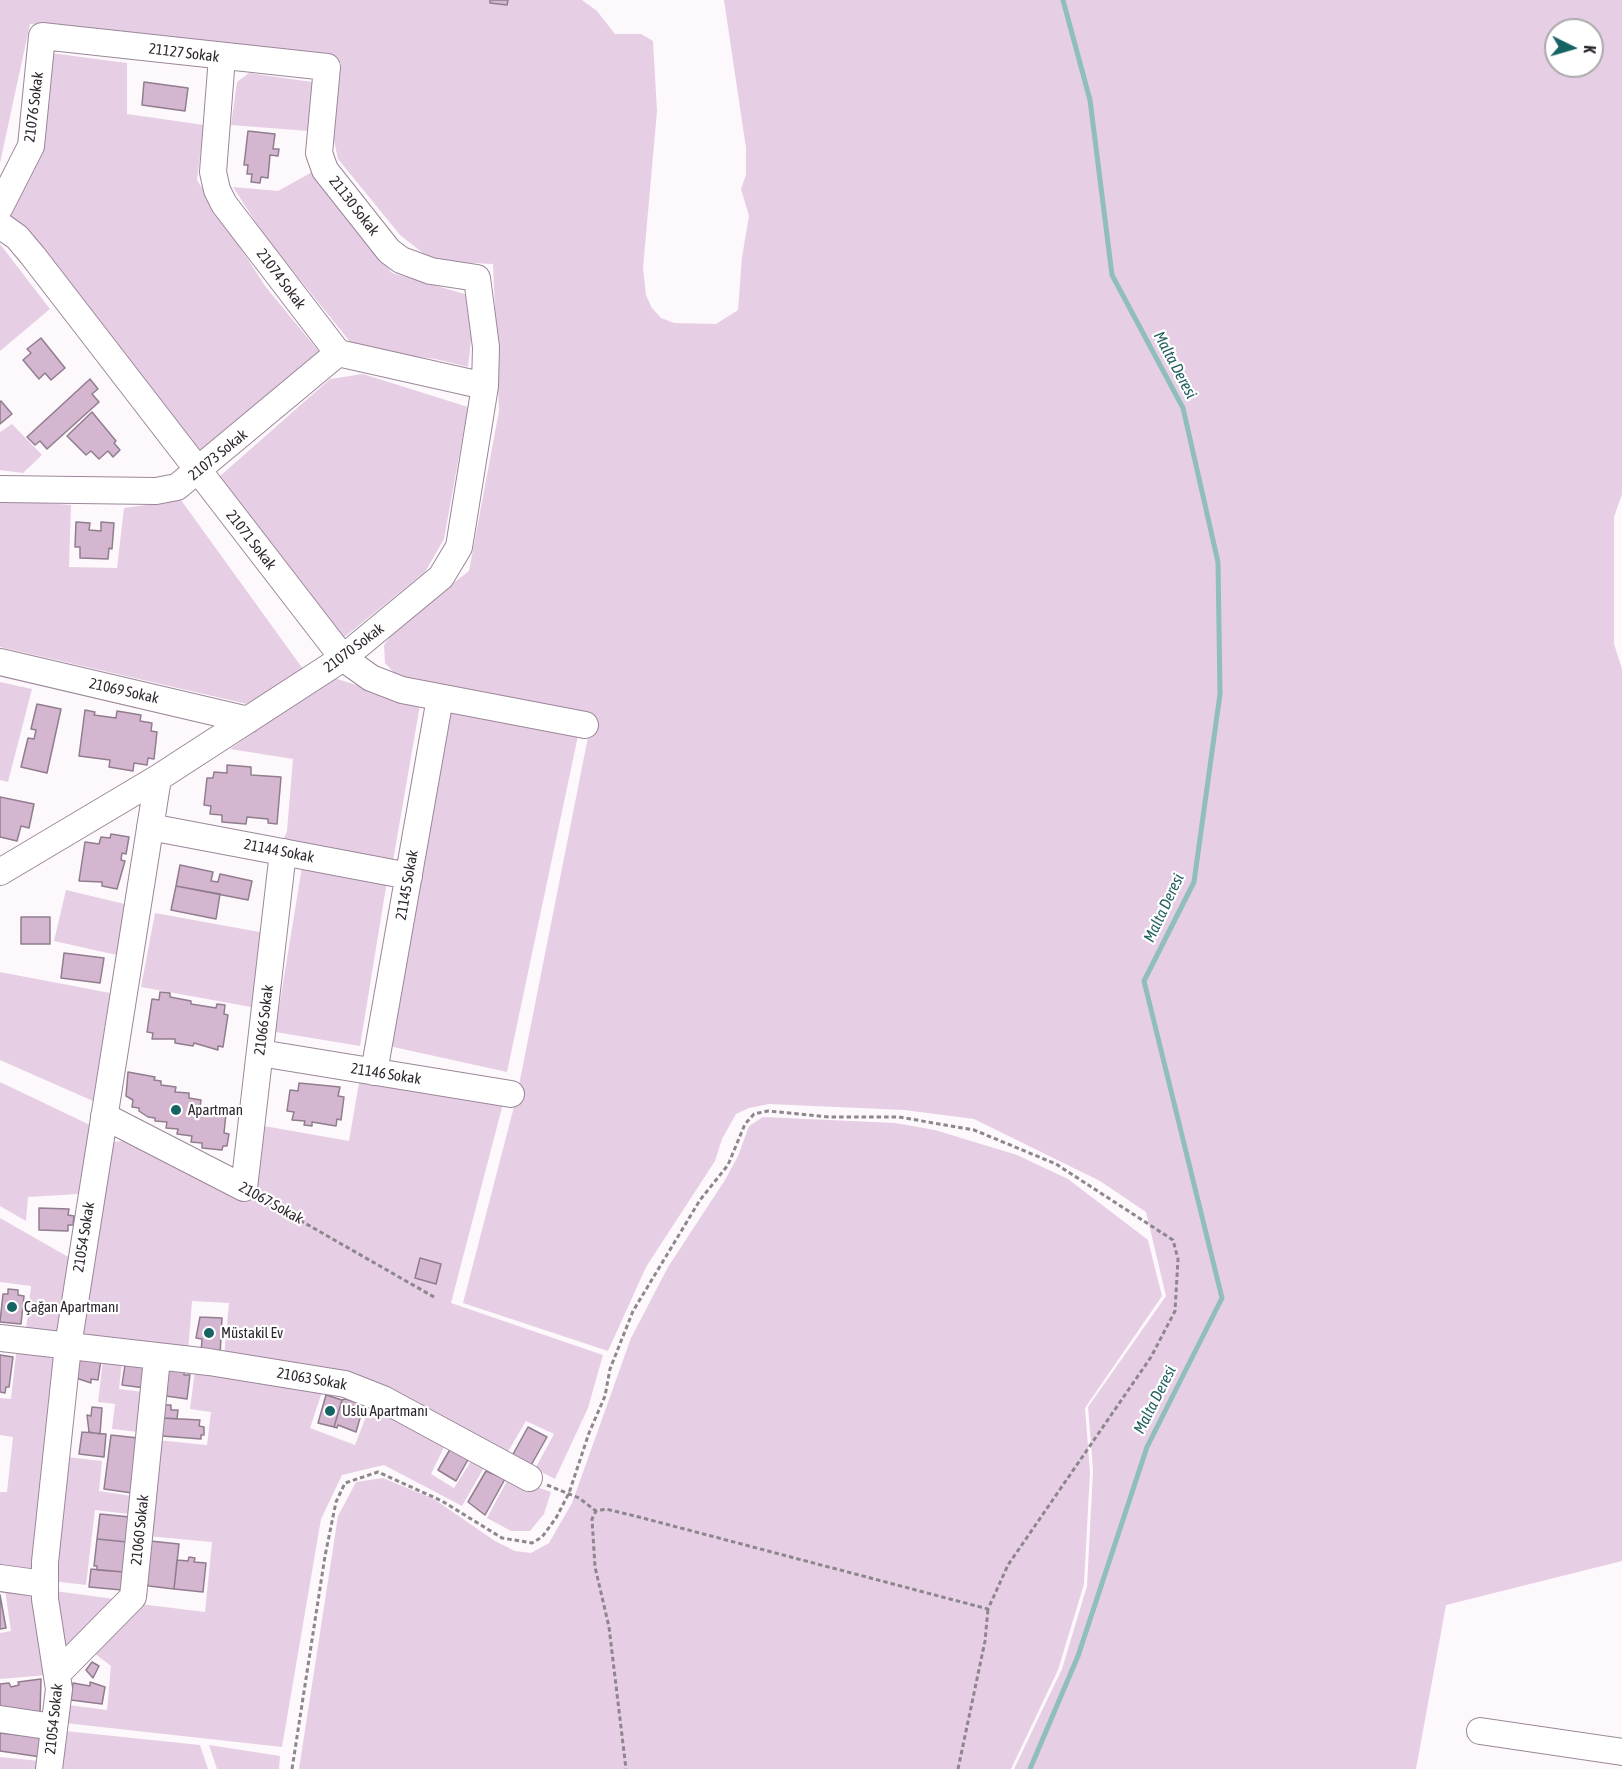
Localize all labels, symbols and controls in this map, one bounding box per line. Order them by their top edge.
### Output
north arrow [1544,18,1604,78]
street label: 21127 Sokak [148,40,220,66]
text: K [1581,45,1599,54]
street label: 21076 Sokak [21,71,47,143]
street label: 21130 Sokak [325,173,383,239]
street label: 21074 Sokak [252,245,310,313]
water label: Malta Deresi [1149,328,1201,402]
street label: 21073 Sokak [185,426,251,484]
street label: 21071 Sokak [222,507,280,573]
street label: 21070 Sokak [320,619,388,677]
street label: 21069 Sokak [87,674,161,708]
street label: 21144 Sokak [243,835,315,867]
street label: 21145 Sokak [392,849,422,921]
water label: Malta Deresi [1140,871,1188,945]
street label: 21066 Sokak [251,984,277,1056]
street label: 21146 Sokak [350,1060,422,1088]
place label: Apartman [188,1101,243,1119]
marker: Apartman [169,1103,183,1117]
street label: 21067 Sokak [236,1178,306,1228]
street label: 21054 Sokak [70,1201,98,1273]
place label: Çağan Apartmanı [24,1298,119,1316]
marker: Çağan Apartmanı [5,1300,19,1314]
place label: Müstakil Ev [221,1324,283,1342]
marker: Müstakil Ev [202,1326,216,1340]
water label: Malta Deresi [1130,1363,1180,1437]
street label: 21063 Sokak [276,1364,348,1394]
place label: Uslu Apartmanı [342,1402,428,1420]
marker: Uslu Apartmanı [323,1404,337,1418]
street label: 21060 Sokak [127,1494,153,1566]
street label: 21054 Sokak [41,1683,67,1755]

